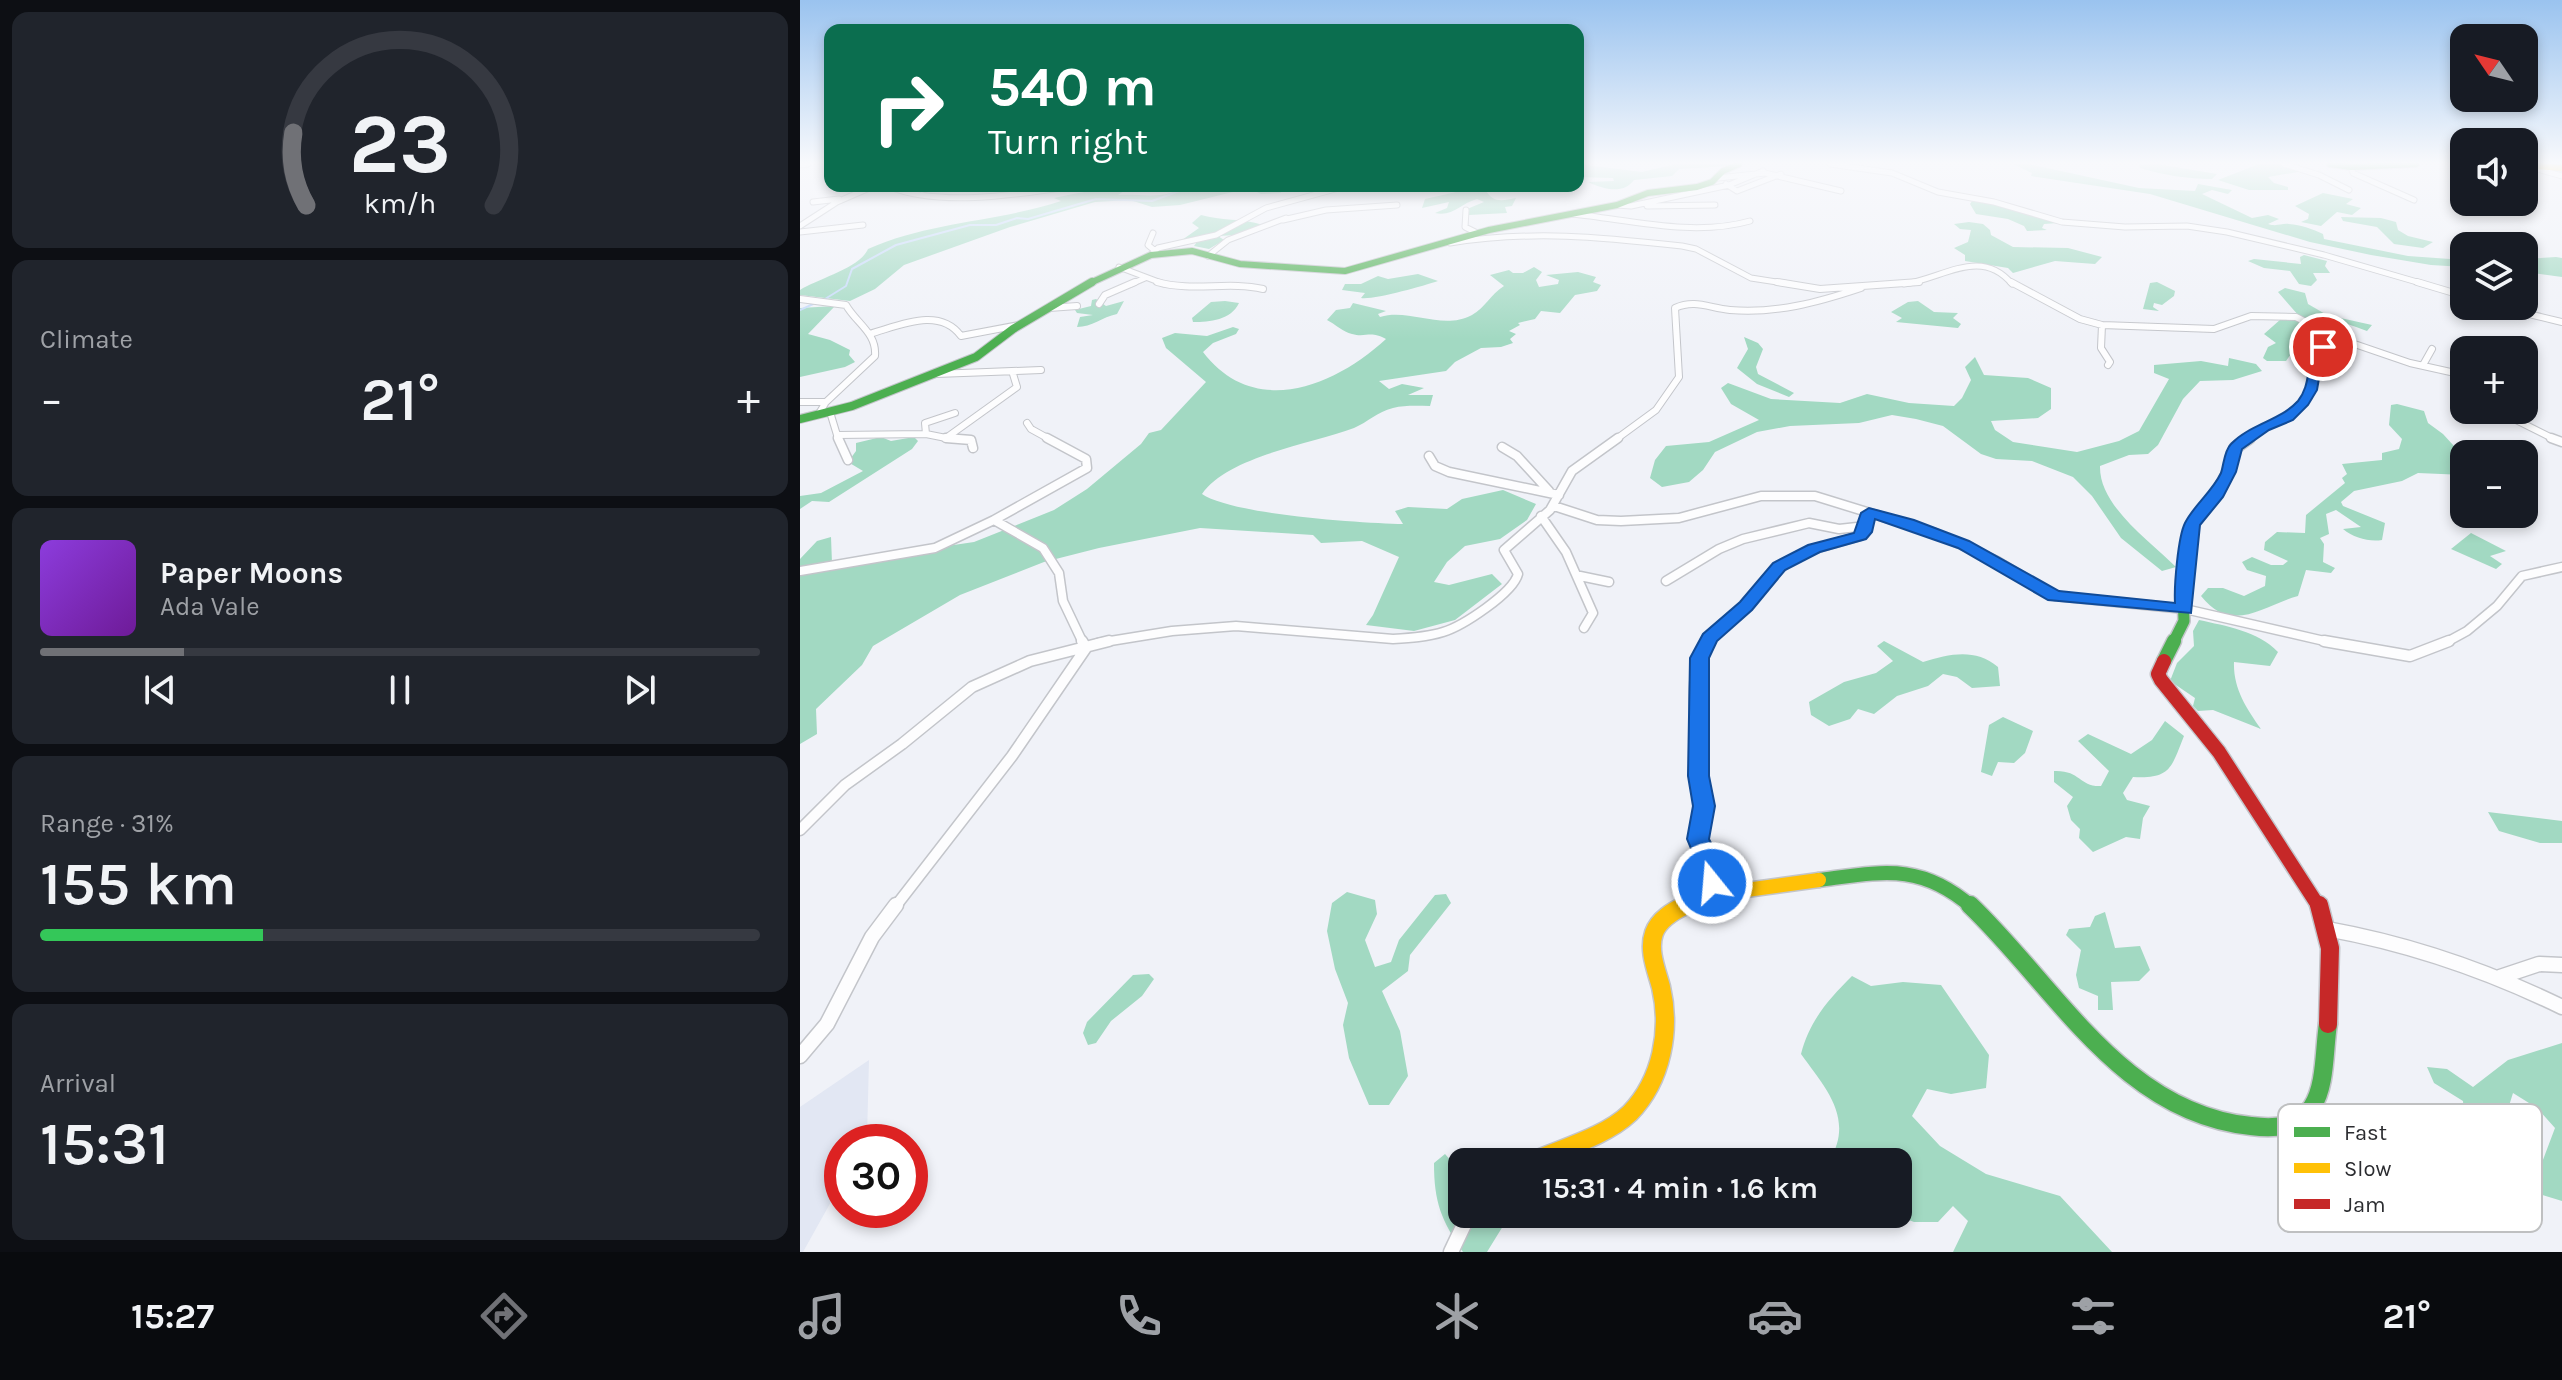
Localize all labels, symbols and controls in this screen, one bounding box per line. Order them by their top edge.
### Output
north arrow [2450,24,2538,112]
map controls [2450,24,2538,528]
text: 540 m [988,54,1157,119]
icon: right [856,56,960,160]
text: 23 [349,96,451,193]
text: Turn right [988,121,1148,163]
button: sound [2450,128,2538,216]
text: km/h [364,187,436,220]
button: layers [2450,232,2538,320]
pin [2289,313,2357,381]
text: Climate [40,324,133,355]
icon: arrive [2301,325,2345,369]
button: + [2450,336,2538,424]
text: 21° [360,365,440,435]
text: − [40,374,63,425]
text: + [737,374,760,425]
button: − [2450,440,2538,528]
text: Paper Moons [160,555,343,591]
text: Ada Vale [160,591,260,622]
icon: previous [138,668,182,712]
icon: pause [378,668,422,712]
icon: next [618,668,662,712]
text: Range · 31% [40,808,174,839]
position arrow [1670,841,1754,925]
text: 155 km [40,849,237,919]
text: Arrival [40,1068,116,1099]
legend [2278,1104,2542,1232]
text: 15:31 [40,1109,169,1179]
text: Fast [2344,1120,2387,1146]
speed limit sign: 30 [824,1124,928,1228]
text: Slow [2344,1156,2391,1182]
text: 15:31 · 4 min · 1.6 km [1542,1170,1818,1206]
text: Jam [2344,1192,2386,1218]
icon: directions [476,1288,532,1344]
icon: music [794,1288,850,1344]
icon: phone [1111,1288,1167,1344]
icon: climate [1429,1288,1485,1344]
icon: car [1747,1288,1803,1344]
icon: filters [2065,1288,2121,1344]
text: 15:27 [131,1295,214,1337]
text: 21° [2382,1295,2431,1337]

